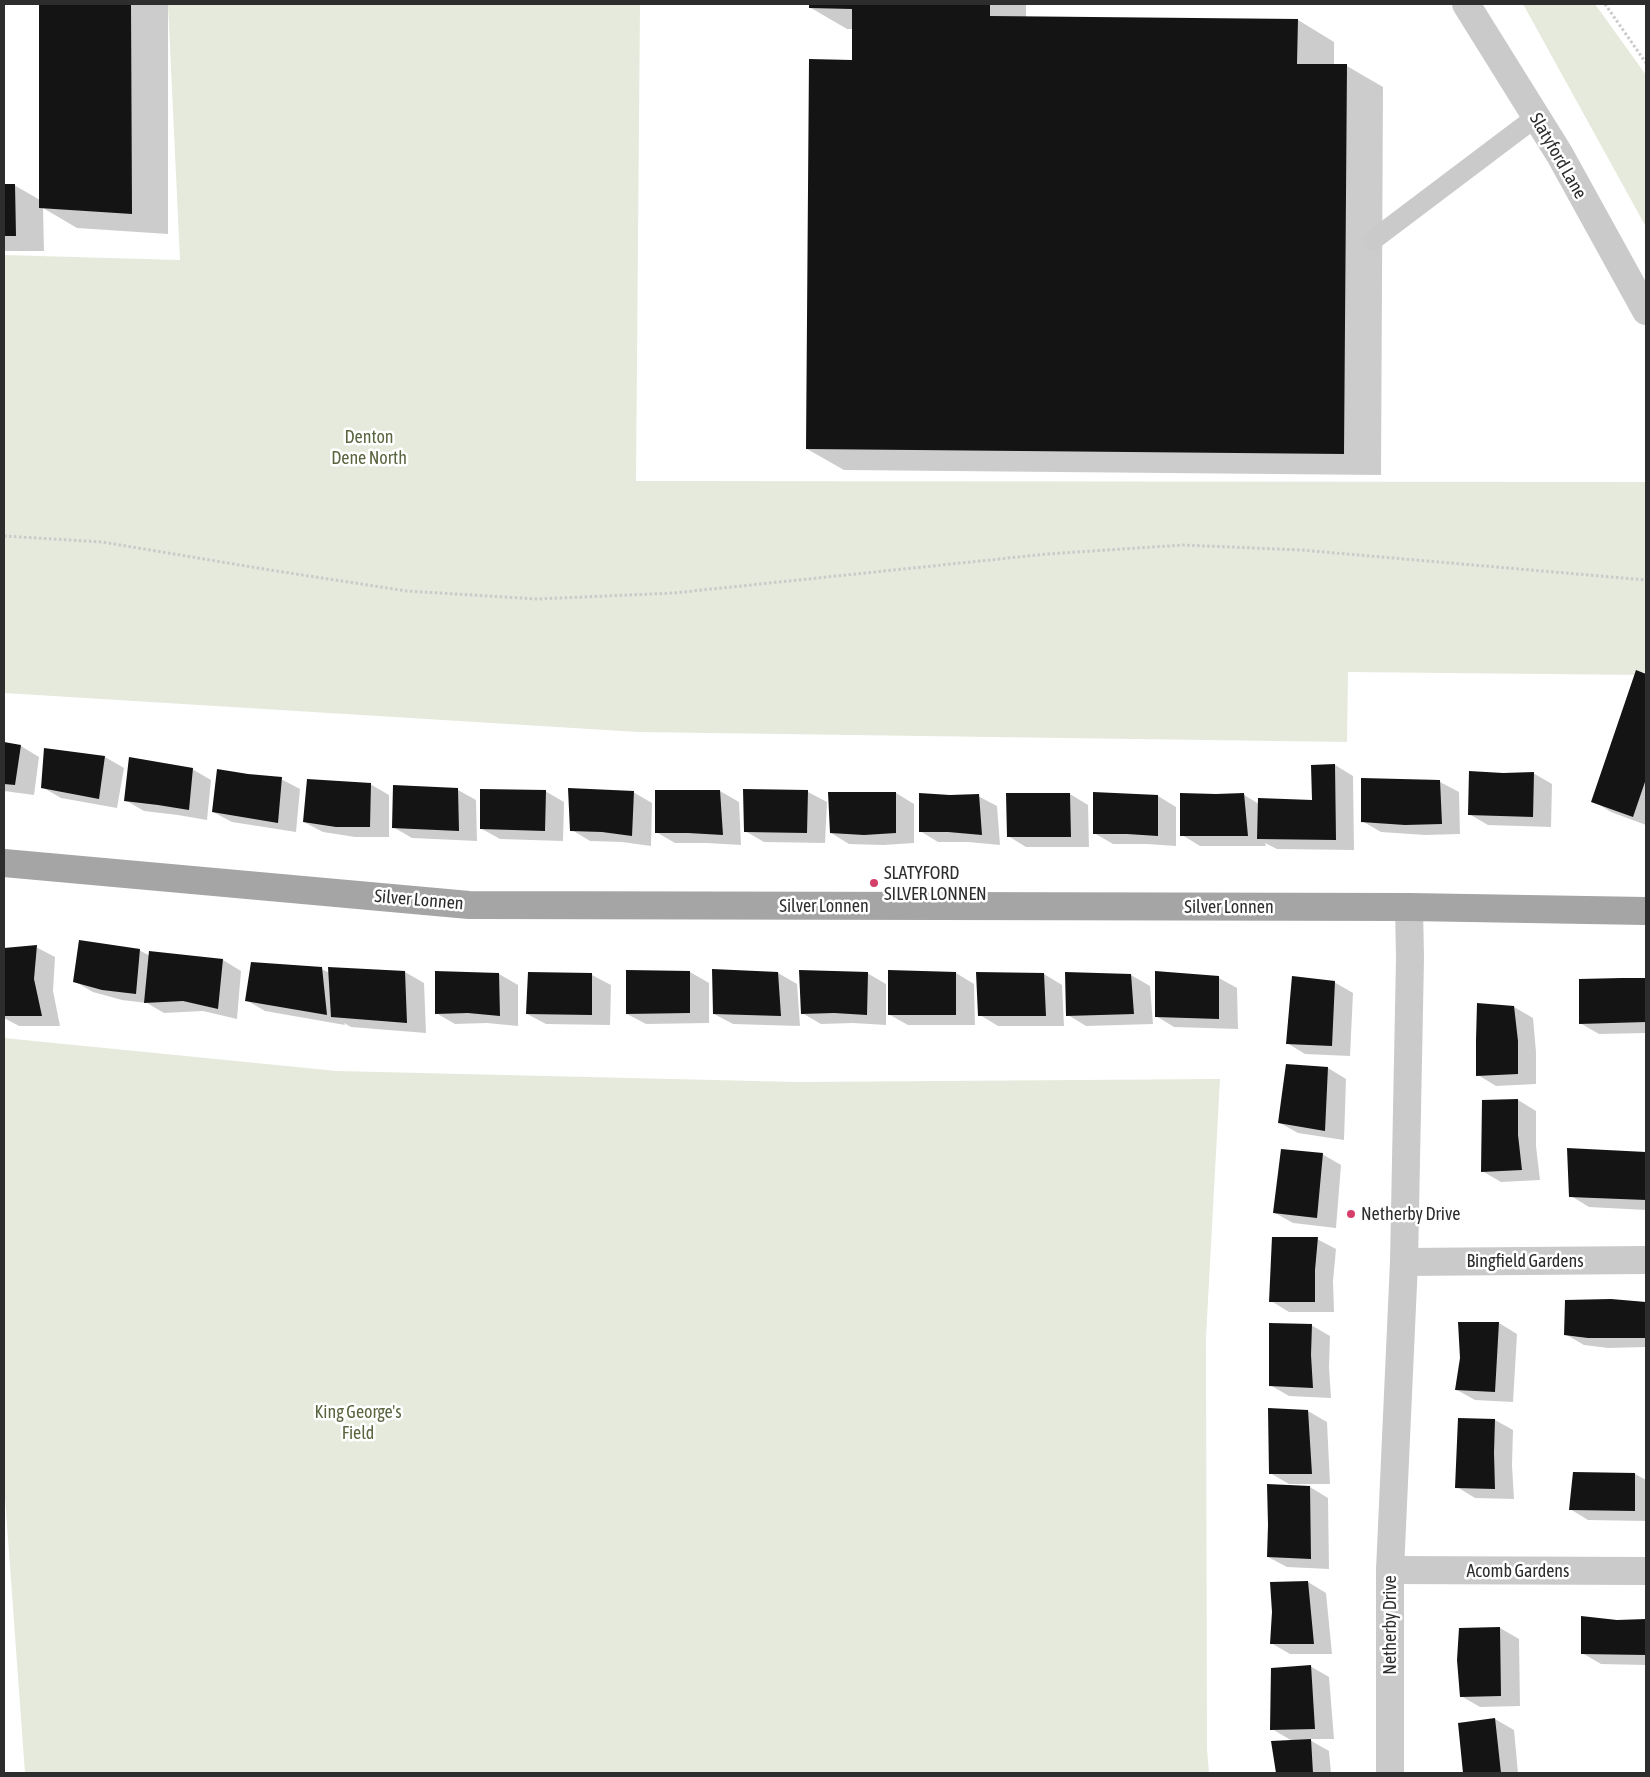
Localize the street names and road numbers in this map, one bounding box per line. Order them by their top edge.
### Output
street label: Slatyford Lane [1525,109,1591,203]
street label: Silver Lonnen [374,885,464,915]
street label: Silver Lonnen [779,895,869,917]
street label: Silver Lonnen [1184,896,1274,918]
street label: Bingfield Gardens [1466,1250,1584,1272]
street label: Acomb Gardens [1467,1560,1569,1582]
street label: Netherby Drive [1379,1575,1401,1675]

